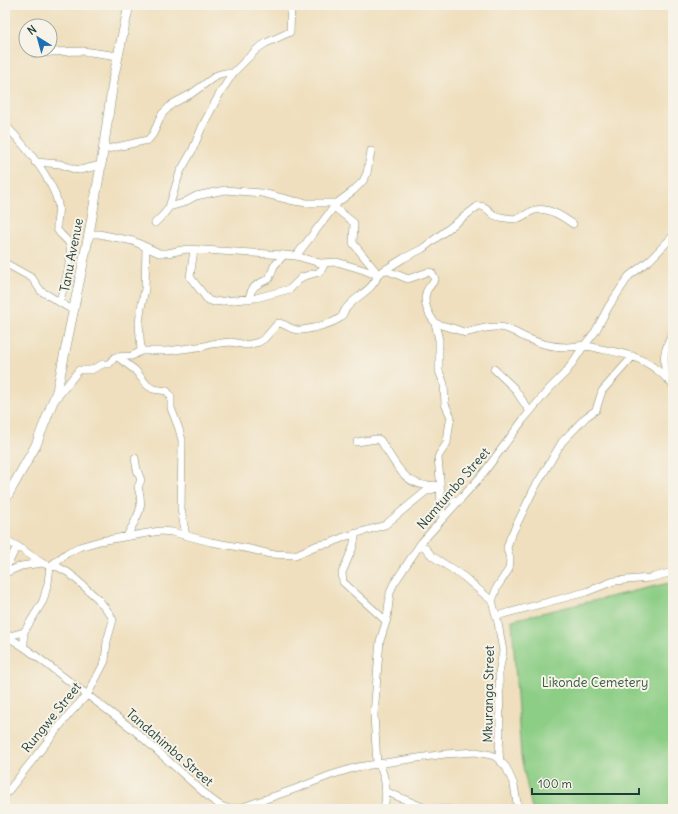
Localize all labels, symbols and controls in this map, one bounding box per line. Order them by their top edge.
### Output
north arrow [18,18,58,58]
text: N [25,22,39,38]
street label: Tanu Avenue [56,217,87,294]
street label: Namtumbo Street [413,443,494,533]
street label: Mkuranga Street [479,645,498,743]
park label: Likonde Cemetery [542,674,648,691]
street label: Rungwe Street [18,678,85,756]
street label: Tandahimba Street [123,705,217,790]
scale bar [532,770,639,796]
text: 100 m [538,776,572,791]

